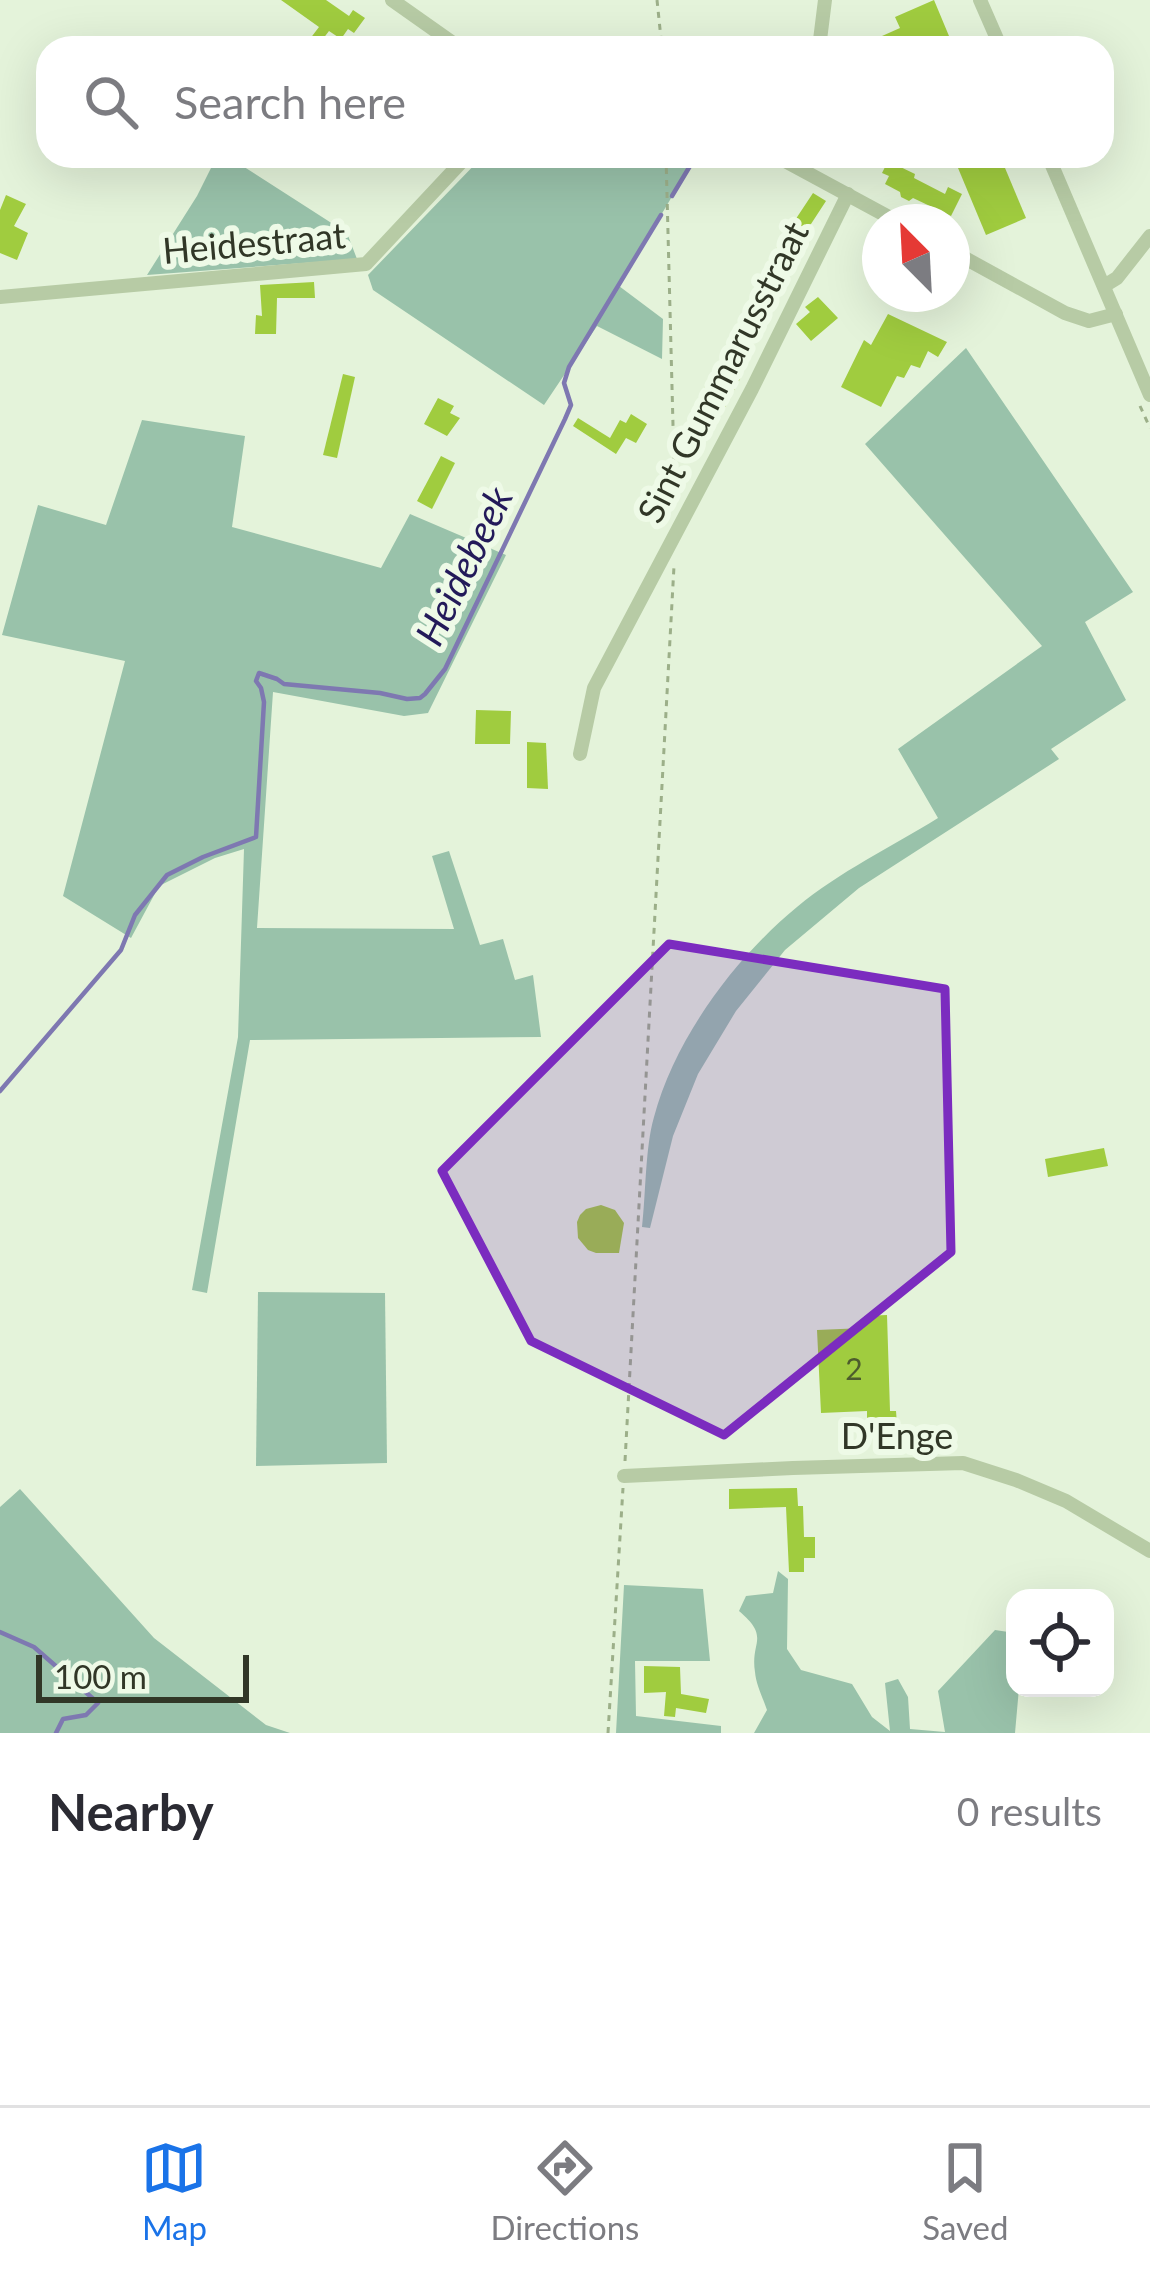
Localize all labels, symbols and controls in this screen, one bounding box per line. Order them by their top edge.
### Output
search box [36,36,1114,168]
icon: search [78,69,144,135]
text: Search here [174,75,406,129]
north arrow [862,204,970,312]
street label: Heidestraat [161,212,347,272]
street label: Sint Gummarusstraat [627,214,817,529]
water label: Heidebeek [405,478,521,652]
house number: 2 [845,1350,863,1386]
street label: D'Enge [841,1413,953,1457]
map controls [1006,1589,1114,1697]
button: locate [1006,1589,1114,1697]
scale bar [36,1649,249,1702]
text: 100 m [54,1656,147,1696]
text: Nearby [48,1781,214,1842]
text: 0 results [957,1788,1102,1834]
tab: Map [141,2135,207,2247]
tab: Directions [490,2135,639,2247]
tab: Saved [922,2135,1009,2247]

